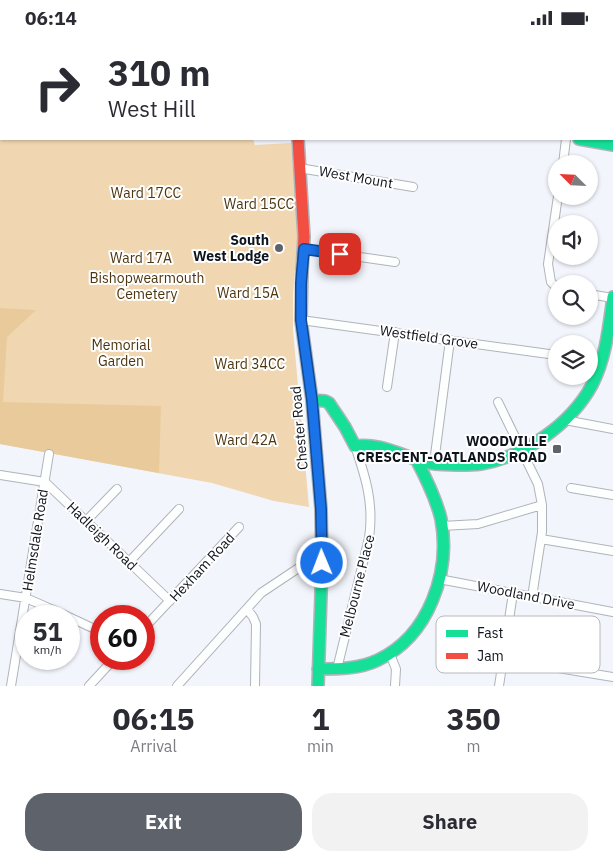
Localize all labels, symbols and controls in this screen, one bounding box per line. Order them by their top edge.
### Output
text: 06:14 [25,6,77,30]
text: 310 m [108,50,211,96]
icon: right [25,55,90,120]
text: West Hill [108,94,196,123]
north arrow [548,155,598,205]
map controls [548,155,598,385]
street label: West Mount [318,162,395,192]
park label: Ward 17CC [111,184,181,202]
park label: Ward 15CC [224,195,294,213]
button: sound [548,215,598,265]
place label: South West Lodge [193,231,269,265]
pin [319,233,361,275]
icon: arrive [326,240,354,268]
marker: South West Lodge [273,242,285,254]
park label: Ward 17A [110,249,172,267]
park label: Bishopwearmouth Cemetery [89,269,205,303]
button: search [548,275,598,325]
park label: Ward 15A [217,284,279,302]
street label: Westfield Grove [379,321,480,353]
button: layers [548,335,598,385]
park label: Memorial Garden [91,336,151,370]
park label: Ward 34CC [215,355,285,373]
street label: Chester Road [286,385,312,471]
park label: Ward 42A [215,431,277,449]
place label: WOODVILLE CRESCENT-OATLANDS ROAD [356,432,547,466]
marker: WOODVILLE CRESCENT-OATLANDS ROAD [551,443,563,455]
street label: Helmsdale Road [18,488,52,592]
street label: Hadleigh Road [63,498,141,574]
street label: Hexham Road [166,529,238,605]
street label: Melbourne Place [336,532,379,639]
position arrow [295,536,347,588]
street label: Woodland Drive [476,577,577,613]
speed limit sign: 60 [90,605,155,670]
text: 51 [32,615,63,648]
legend [436,616,600,673]
text: Fast [477,624,503,642]
text: km/h [33,642,62,657]
text: Jam [477,647,504,665]
text: 06:15 [113,699,194,738]
text: 1 [311,699,329,738]
text: 350 [446,699,500,738]
text: Arrival [130,736,177,756]
text: min [307,736,334,756]
text: m [466,736,480,756]
button: Exit [25,793,302,851]
button: Share [312,793,588,851]

